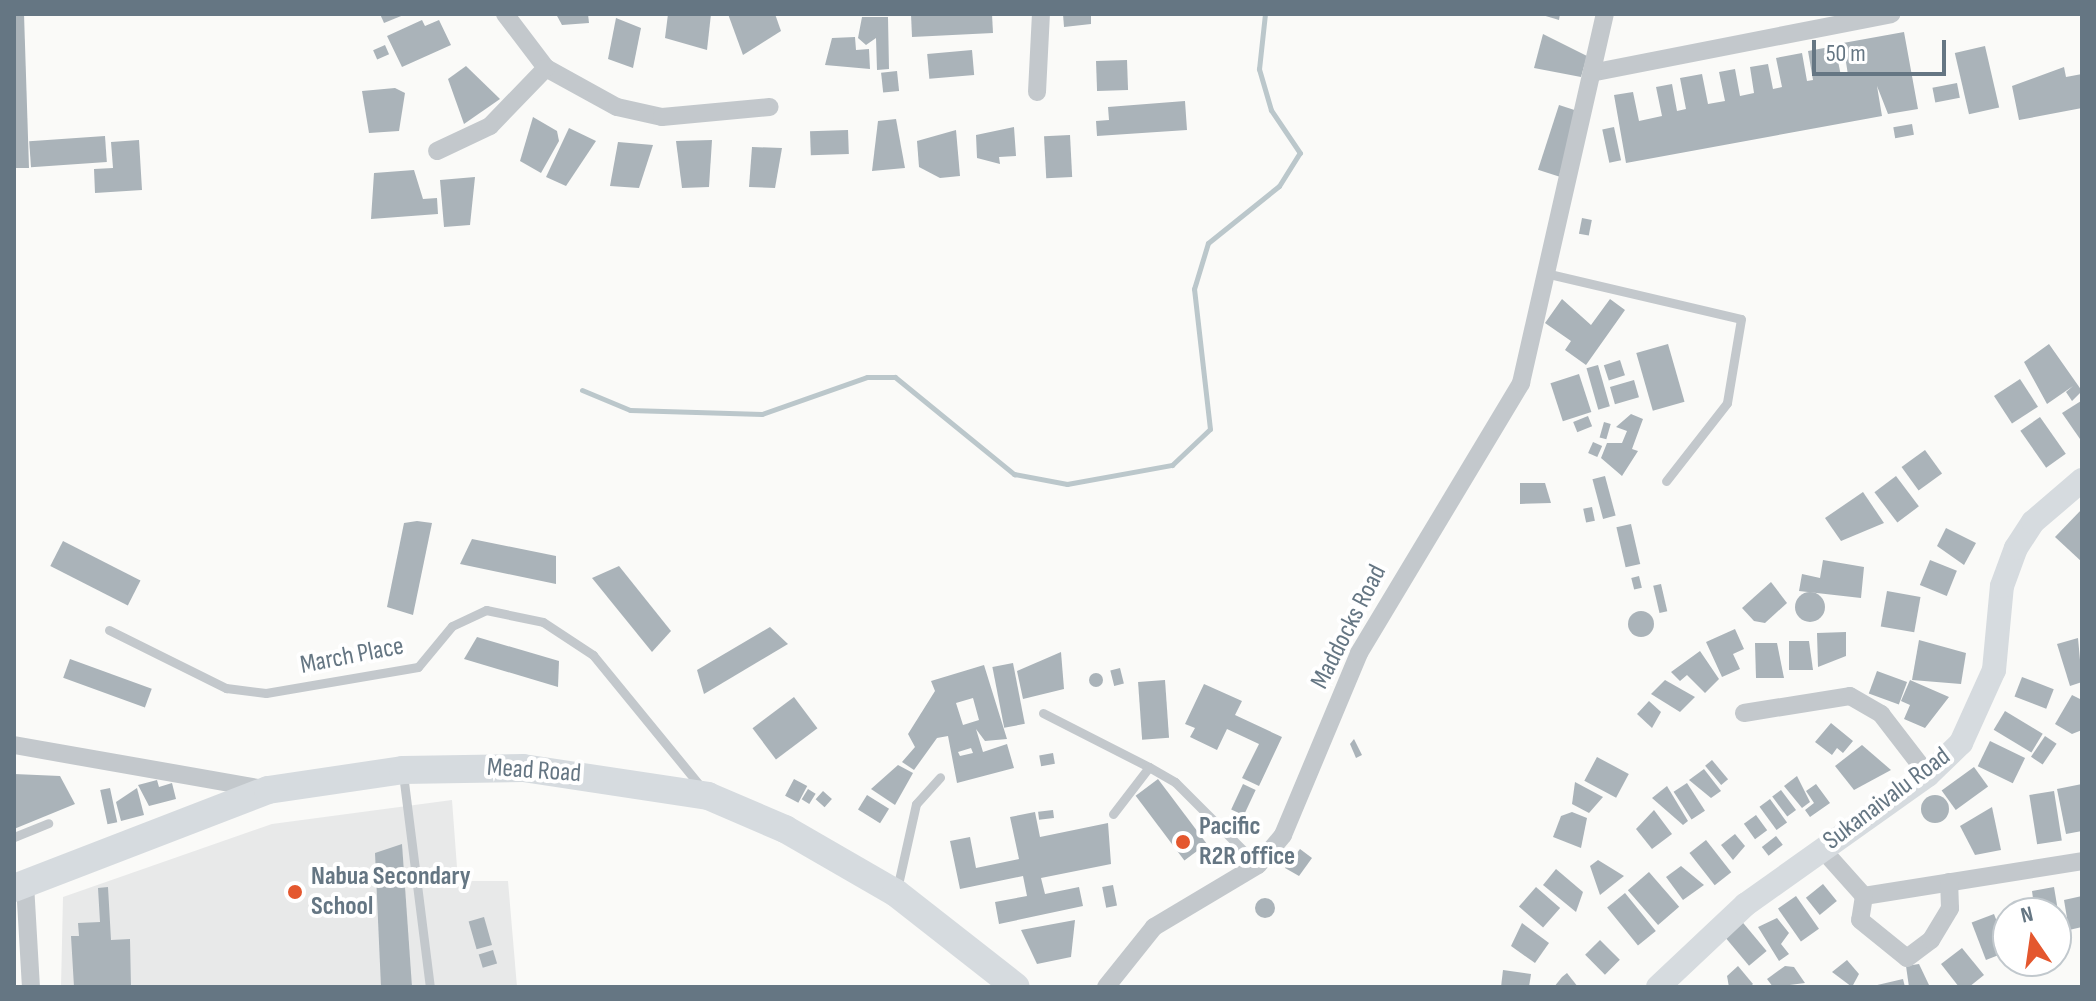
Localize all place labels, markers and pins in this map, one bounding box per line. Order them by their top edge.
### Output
place label: Pacific R2R office [1199,811,1295,872]
marker: Pacific R2R office [1174,833,1192,851]
place label: Nabua Secondary School [311,861,471,922]
marker: Nabua Secondary School [286,883,304,901]

